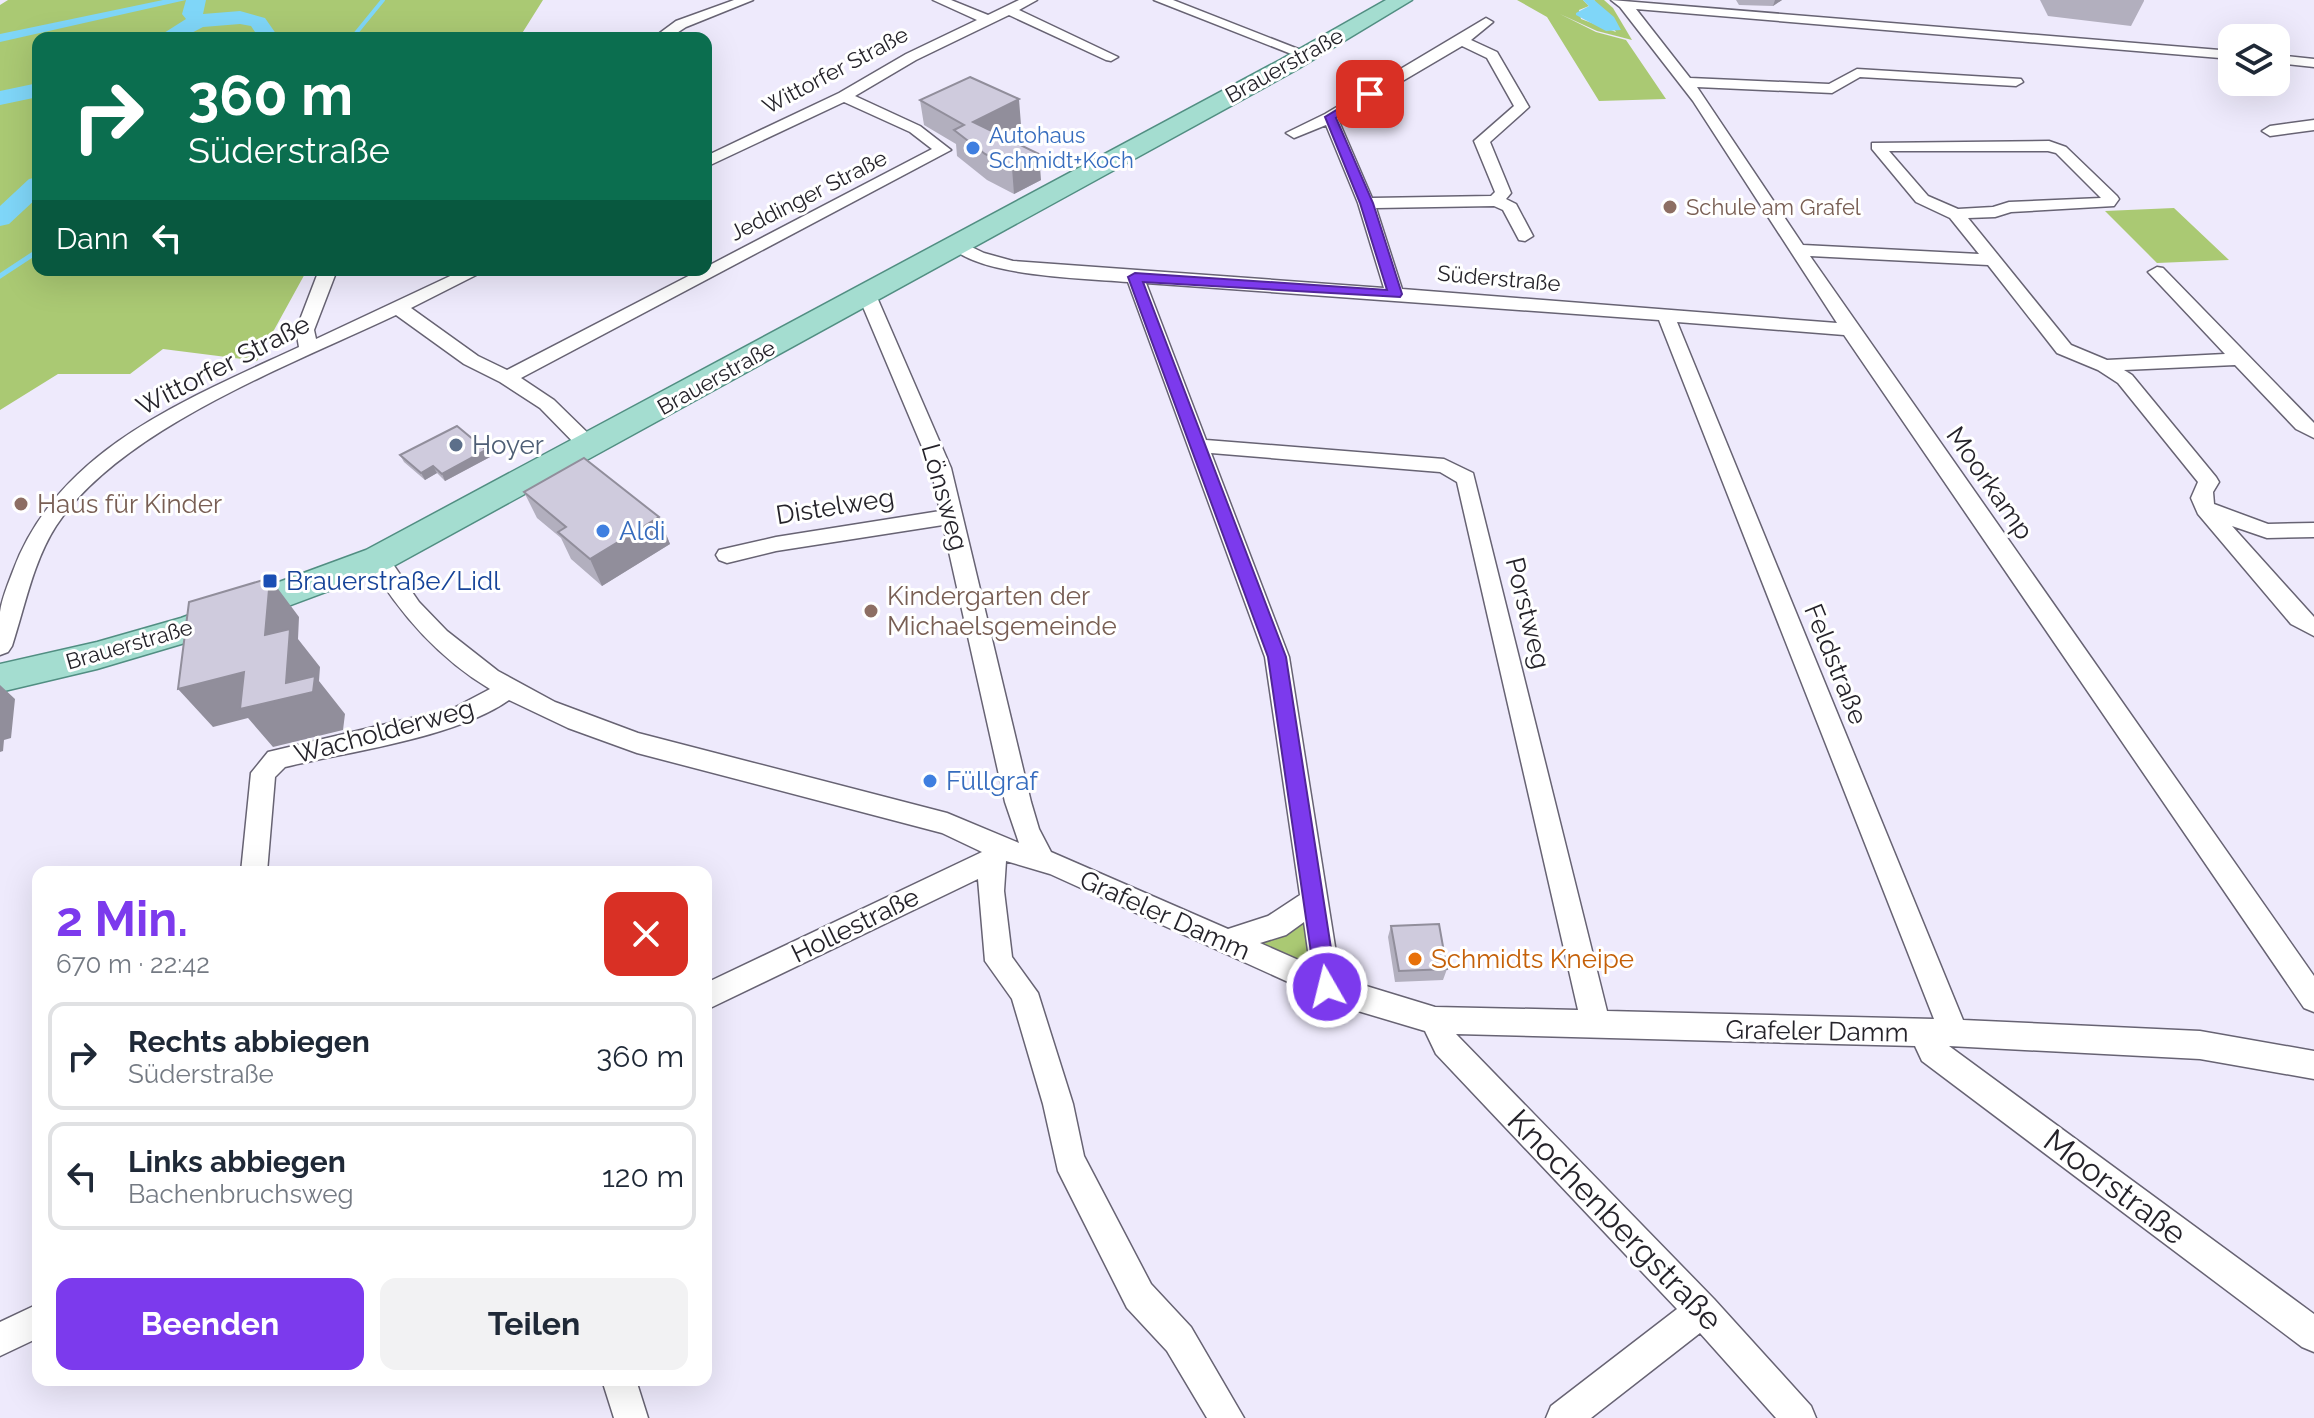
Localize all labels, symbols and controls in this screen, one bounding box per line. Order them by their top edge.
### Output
street label: Wittorfer Straße [758,21,912,119]
street label: Brauerstraße [1221,22,1348,108]
map controls [2218,24,2290,96]
button: layers [2218,24,2290,96]
pin [1336,60,1404,128]
text: 360 m [188,62,353,128]
icon: right [56,64,160,168]
icon: arrive [1348,72,1392,116]
place label: Autohaus Schmidt+Koch [989,122,1134,173]
text: Süderstraße [188,129,390,171]
marker: Autohaus Schmidt+Koch [964,139,982,157]
street label: Jeddinger Straße [725,144,891,246]
place label: Schule am Grafel [1686,194,1861,220]
marker: Schule am Grafel [1661,198,1679,216]
icon: left [145,216,189,260]
text: Dann [56,221,129,256]
street label: Süderstraße [1436,260,1562,296]
street label: Wittorfer Straße [131,308,315,422]
street label: Brauerstraße [653,334,780,420]
street label: Moorkamp [1940,421,2040,545]
place label: Hoyer [472,430,544,460]
marker: Hoyer [447,436,465,454]
street label: Lönsweg [915,440,975,554]
street label: Distelweg [774,482,896,530]
place label: Haus für Kinder [37,489,222,519]
marker: Haus für Kinder [12,495,30,513]
place label: Aldi [619,516,666,546]
marker: Aldi [594,522,612,540]
street label: Porstweg [1500,554,1556,672]
place label: Brauerstraße/Lidl [286,566,501,596]
marker: Brauerstraße/Lidl [261,572,279,590]
place label: Kindergarten der Michaelsgemeinde [887,581,1117,641]
street label: Feldstraße [1798,599,1874,729]
marker: Kindergarten der Michaelsgemeinde [862,602,880,620]
street label: Brauerstraße [63,613,195,675]
street label: Wacholderweg [291,693,477,769]
place label: Füllgraf [946,766,1039,796]
marker: Füllgraf [921,772,939,790]
street label: Grafeler Damm [1075,864,1255,966]
street label: Hollestraße [786,881,924,969]
text: 2 Min. [56,891,188,947]
button: close [604,892,688,976]
place label: Schmidts Kneipe [1431,944,1634,974]
position arrow [1285,945,1369,1029]
text: 670 m · 22:42 [56,949,210,979]
marker: Schmidts Kneipe [1406,950,1424,968]
street label: Grafeler Damm [1725,1014,1909,1048]
text: Rechts abbiegen [128,1024,370,1059]
icon: right [60,1034,104,1078]
text: 360 m [596,1039,684,1074]
text: Süderstraße [128,1059,274,1089]
street label: Knochenbergstraße [1501,1102,1730,1338]
street label: Moorstraße [2037,1121,2194,1252]
text: Links abbiegen [128,1144,346,1179]
icon: left [60,1154,104,1198]
text: 120 m [602,1159,684,1194]
text: Bachenbruchsweg [128,1179,354,1209]
button: Beenden [56,1278,364,1370]
button: Teilen [380,1278,688,1370]

